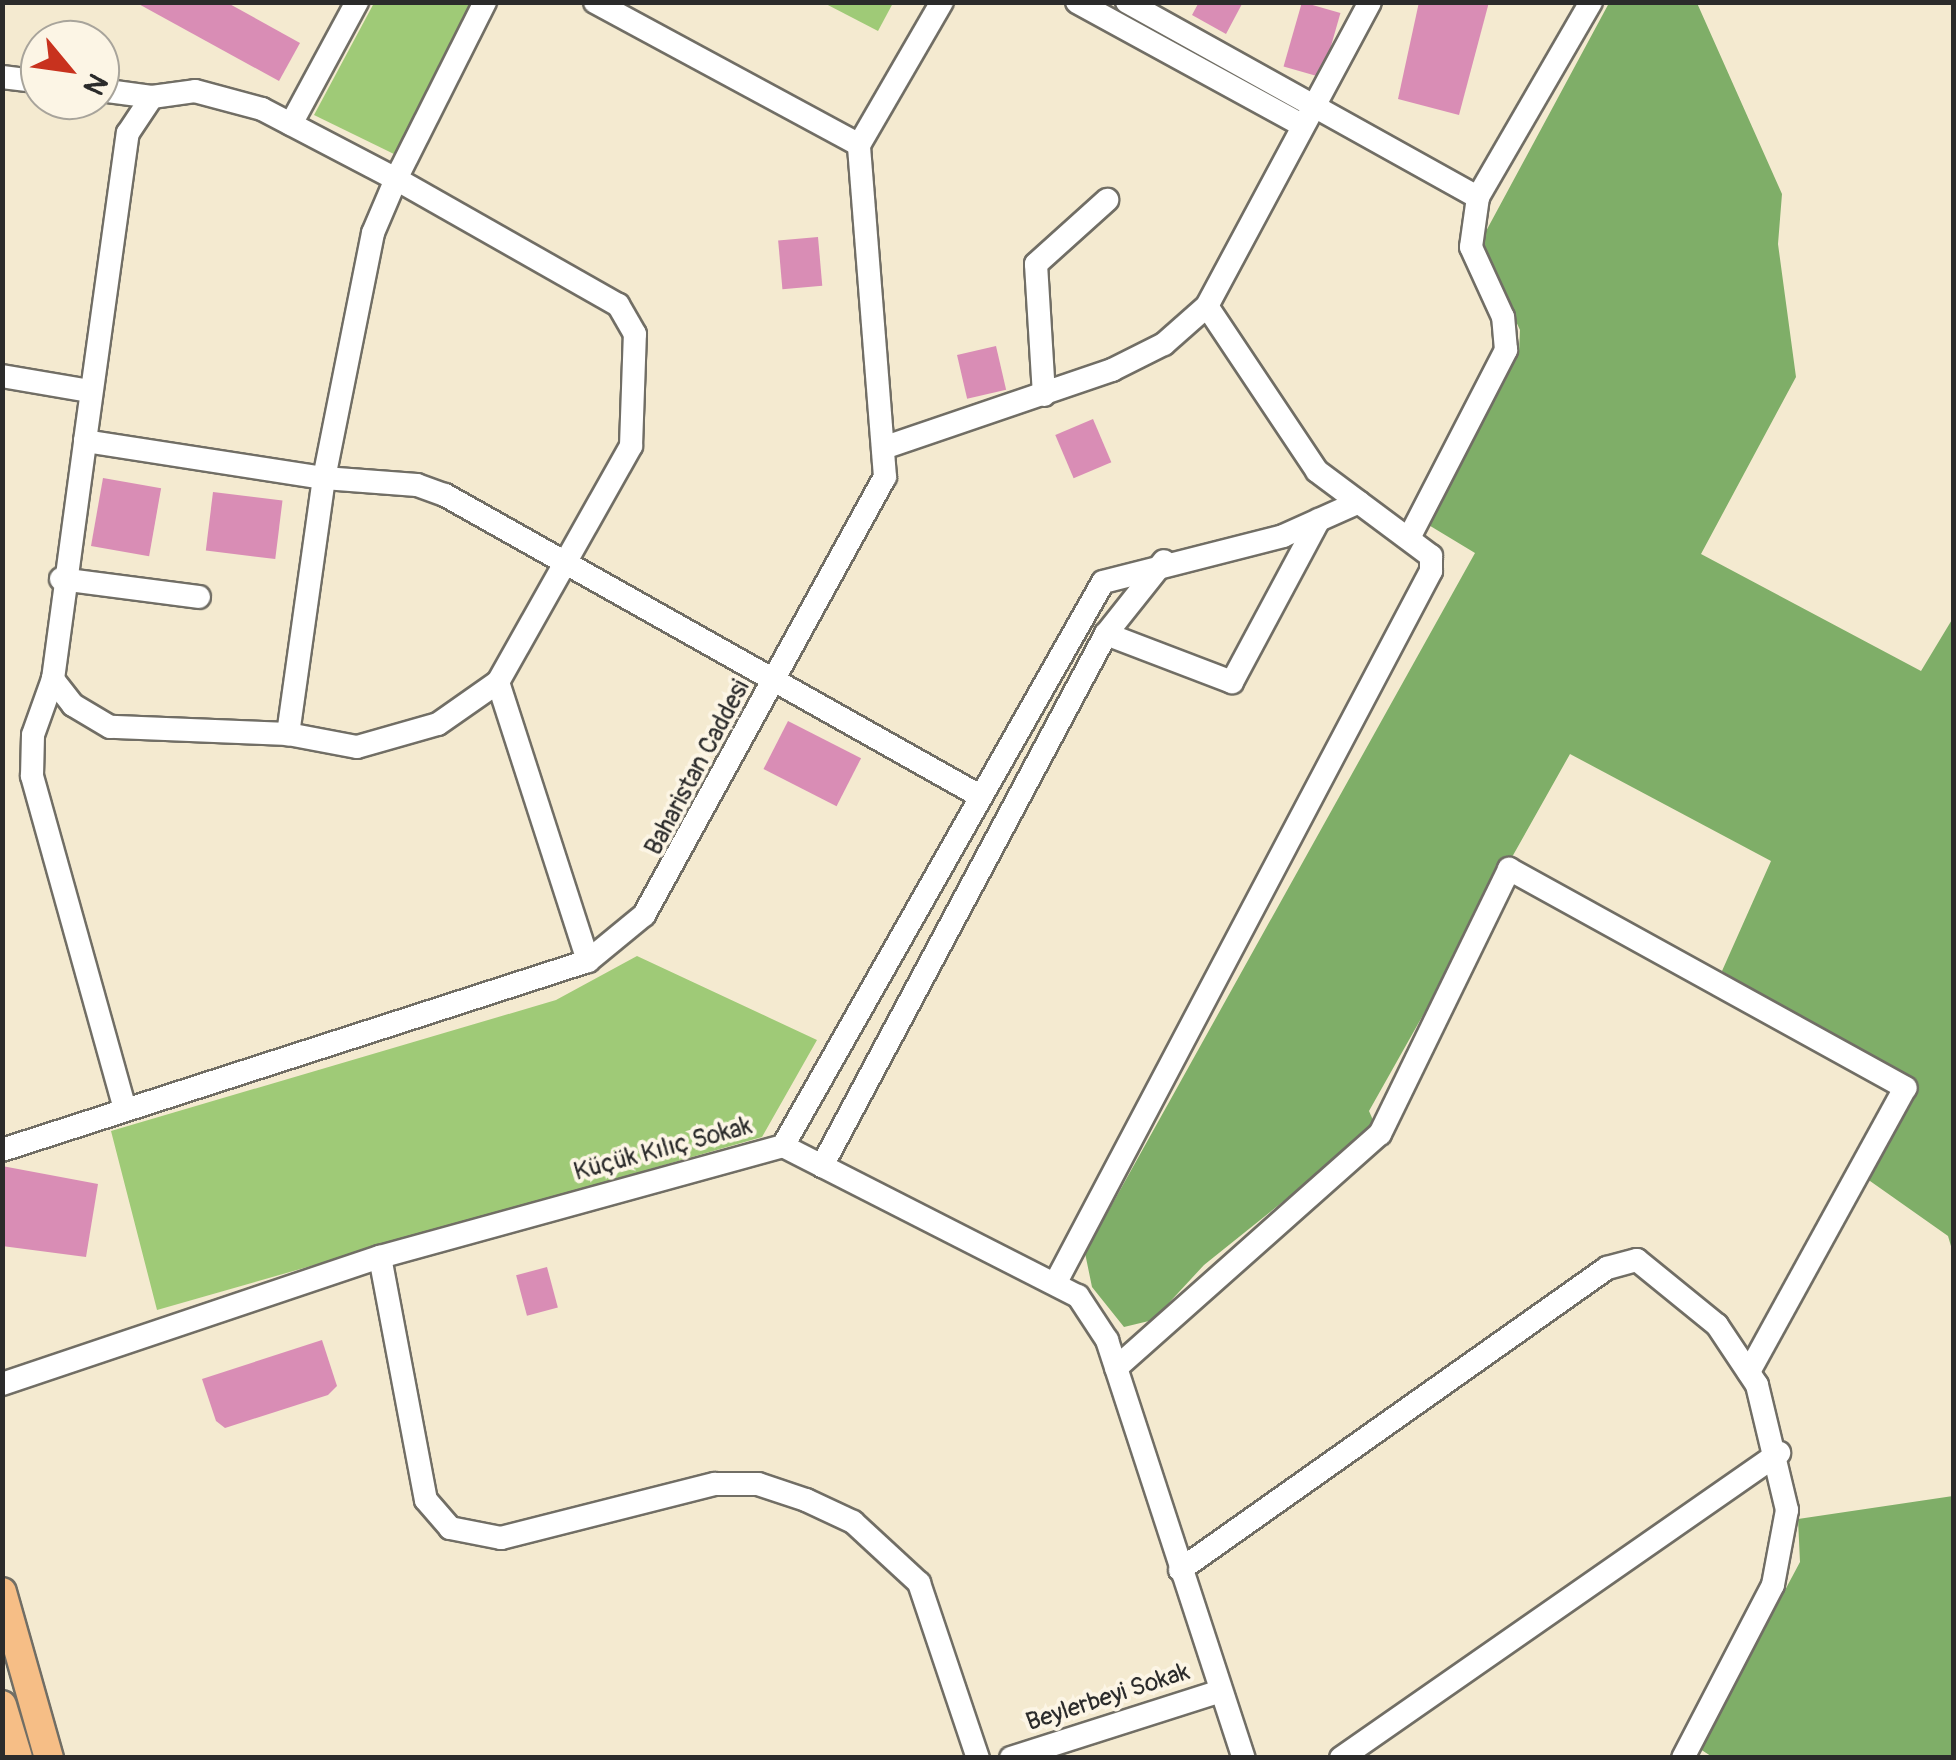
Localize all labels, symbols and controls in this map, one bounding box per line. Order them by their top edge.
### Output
north arrow [20,20,120,120]
text: N [75,67,115,101]
street label: Baharistan Caddesi [639,675,757,861]
street label: Küçük Kılıç Sokak [571,1112,755,1188]
street label: Beylerbeyi Sokak [1023,1657,1193,1739]

